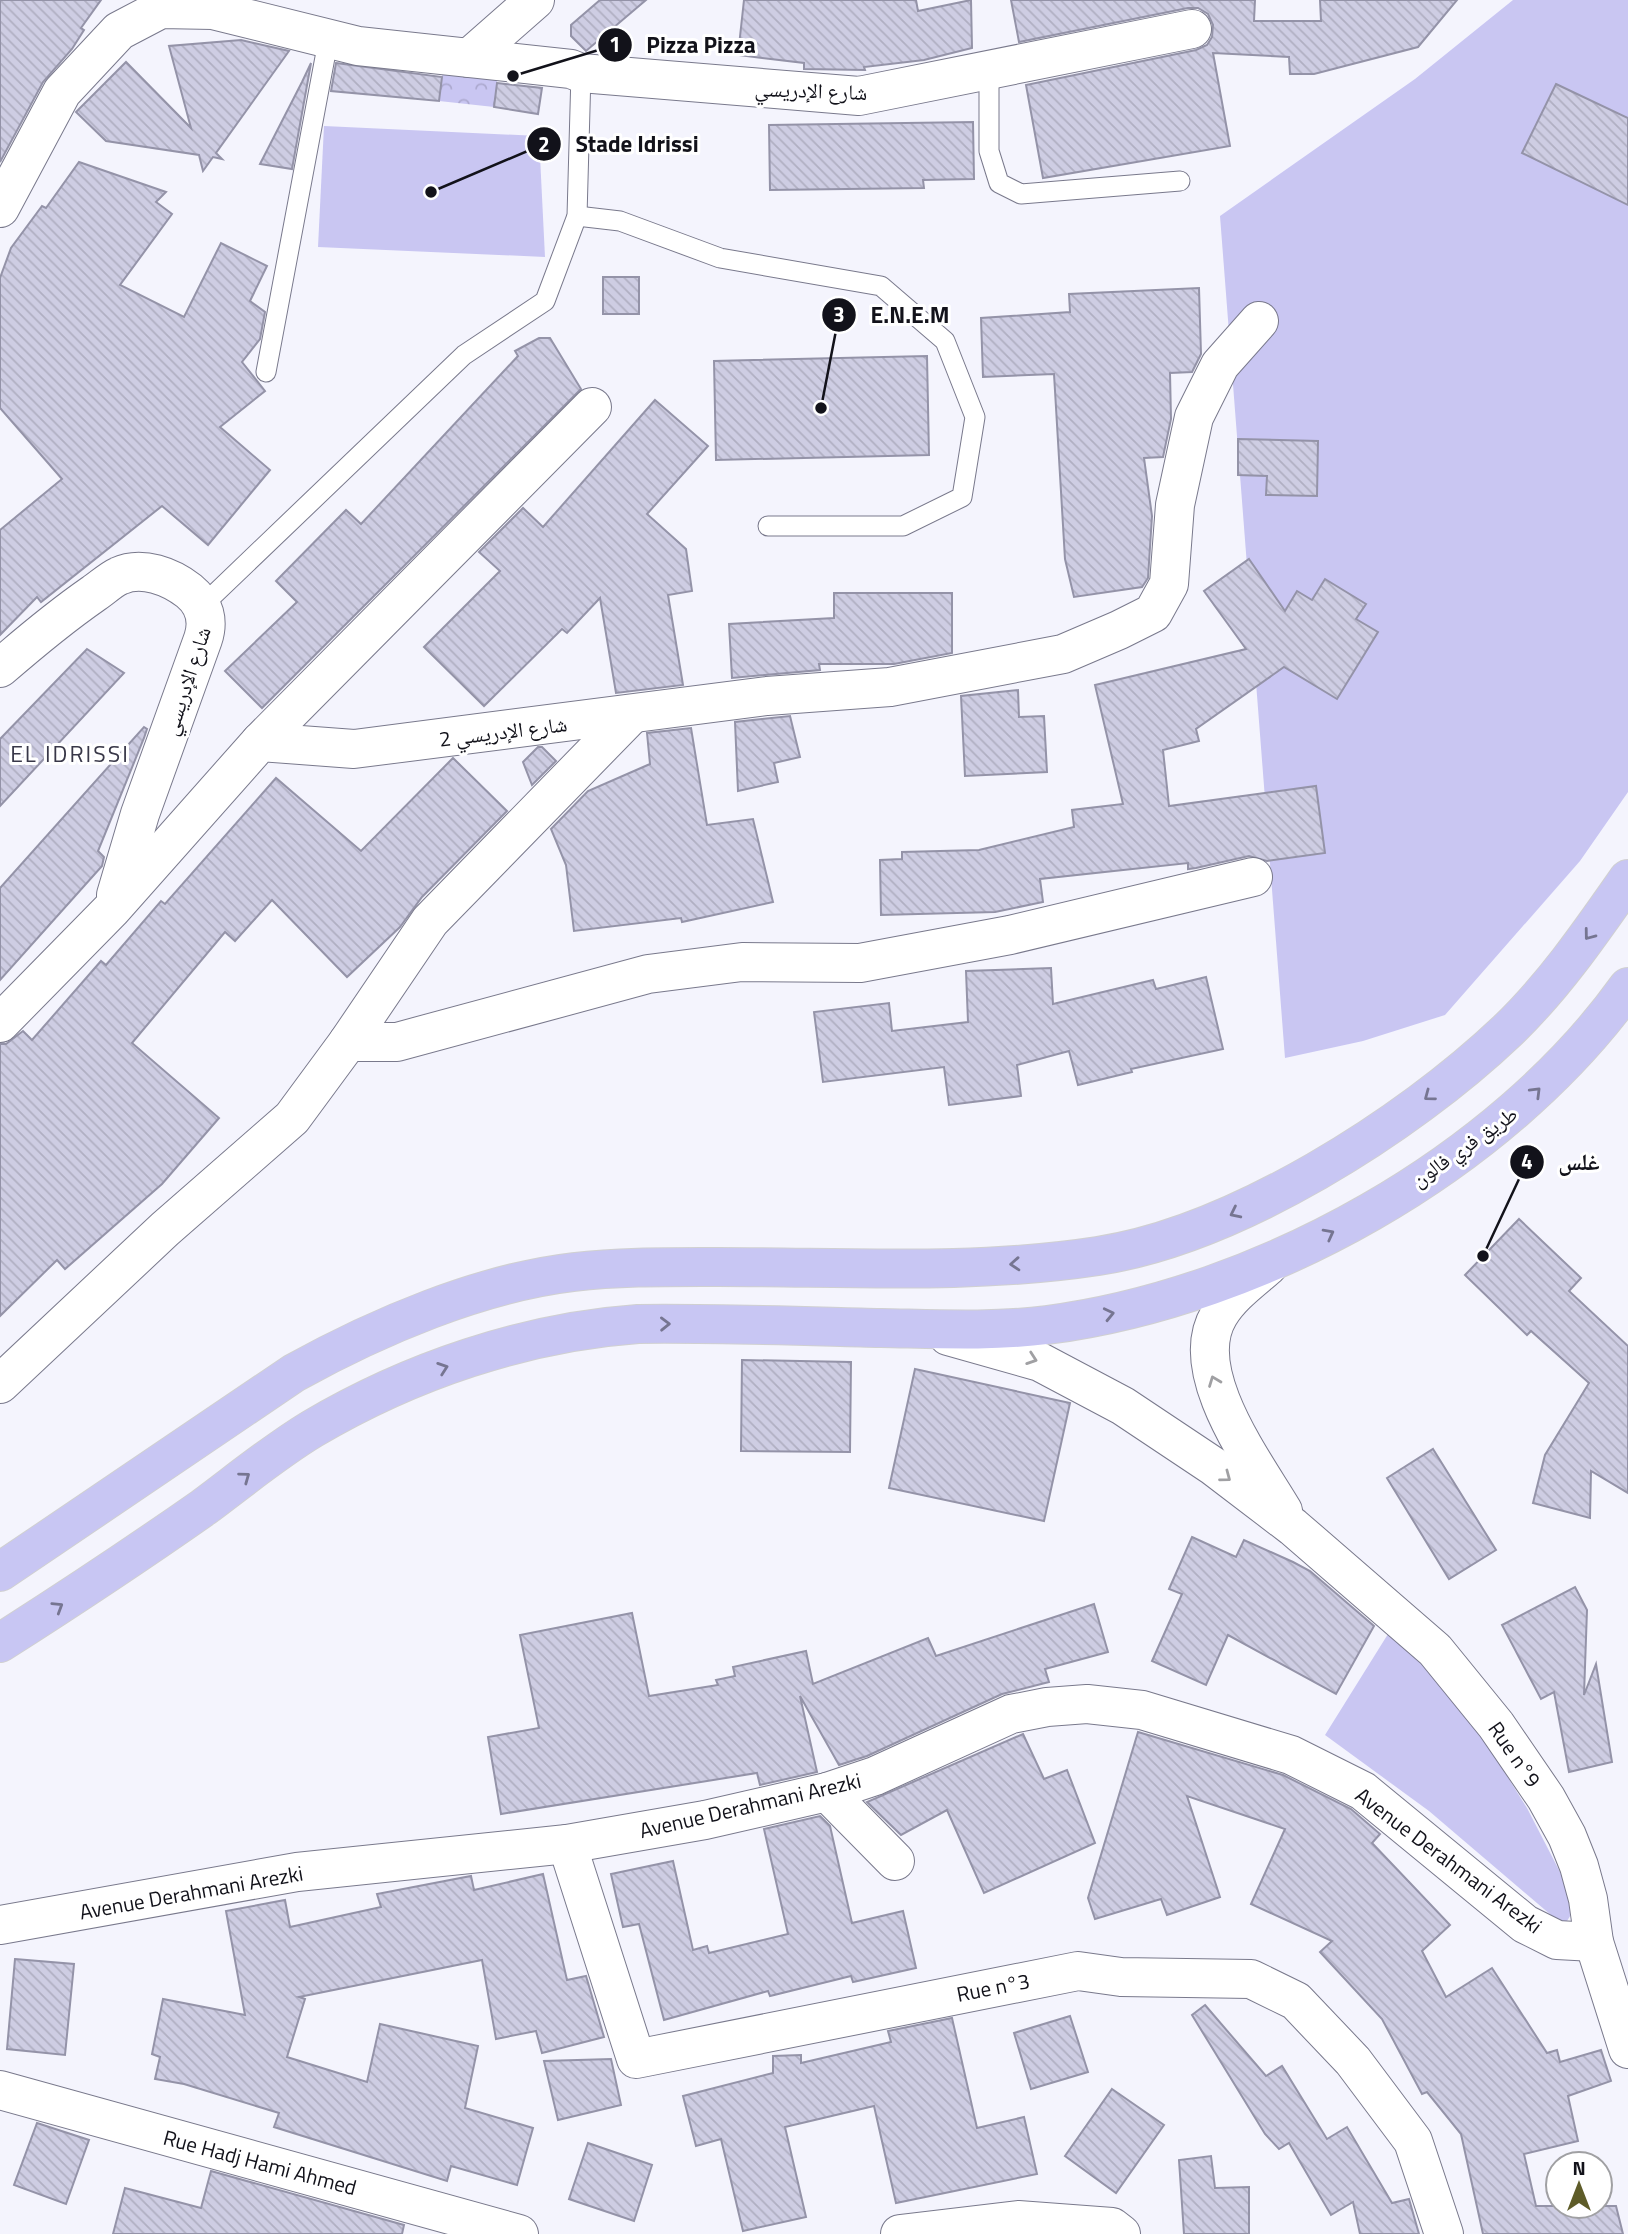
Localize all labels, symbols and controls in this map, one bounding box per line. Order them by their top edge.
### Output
callout: Pizza Pizza [598,23,770,67]
text: Pizza Pizza [646,27,756,62]
text: 1 [609,28,621,60]
street label: شارع الإدريسي [754,72,868,109]
callout: Stade Idrissi [526,122,712,166]
text: Stade Idrissi [575,126,699,161]
text: 2 [538,128,550,160]
callout: E.N.E.M [822,293,964,337]
text: E.N.E.M [871,297,949,332]
text: 3 [833,298,845,330]
street label: شارع الإدريسي [153,622,220,740]
street label: شارع الإدريسي 2 [437,707,569,756]
district label: EL IDRISSI [10,736,130,771]
one-way arrow [1584,927,1597,940]
one-way arrow [1424,1087,1437,1100]
one-way arrow [1528,1088,1541,1101]
street label: طريق فري فالون [1404,1098,1524,1196]
callout: غلس [1510,1140,1614,1184]
text: غلس [1558,1144,1600,1179]
text: 4 [1521,1145,1533,1177]
one-way arrow [1230,1205,1242,1219]
one-way arrow [1321,1229,1334,1242]
one-way arrow [1009,1256,1020,1271]
one-way arrow [1103,1308,1115,1322]
one-way arrow [660,1316,671,1332]
one-way arrow [1026,1351,1038,1366]
one-way arrow [437,1362,449,1376]
one-way arrow [1209,1376,1223,1388]
one-way arrow [1219,1468,1231,1481]
one-way arrow [237,1473,250,1485]
one-way arrow [50,1602,63,1615]
street label: Rue n°9 [1481,1714,1549,1794]
street label: Avenue Derahmani Arezki [636,1764,864,1846]
street label: Avenue Derahmani Arezki [1349,1779,1549,1941]
street label: Avenue Derahmani Arezki [77,1857,305,1927]
street label: Rue n°3 [954,1964,1032,2010]
street label: Rue Hadj Hami Ahmed [160,2121,360,2203]
north arrow [1544,2150,1614,2220]
text: N [1572,2153,1586,2182]

